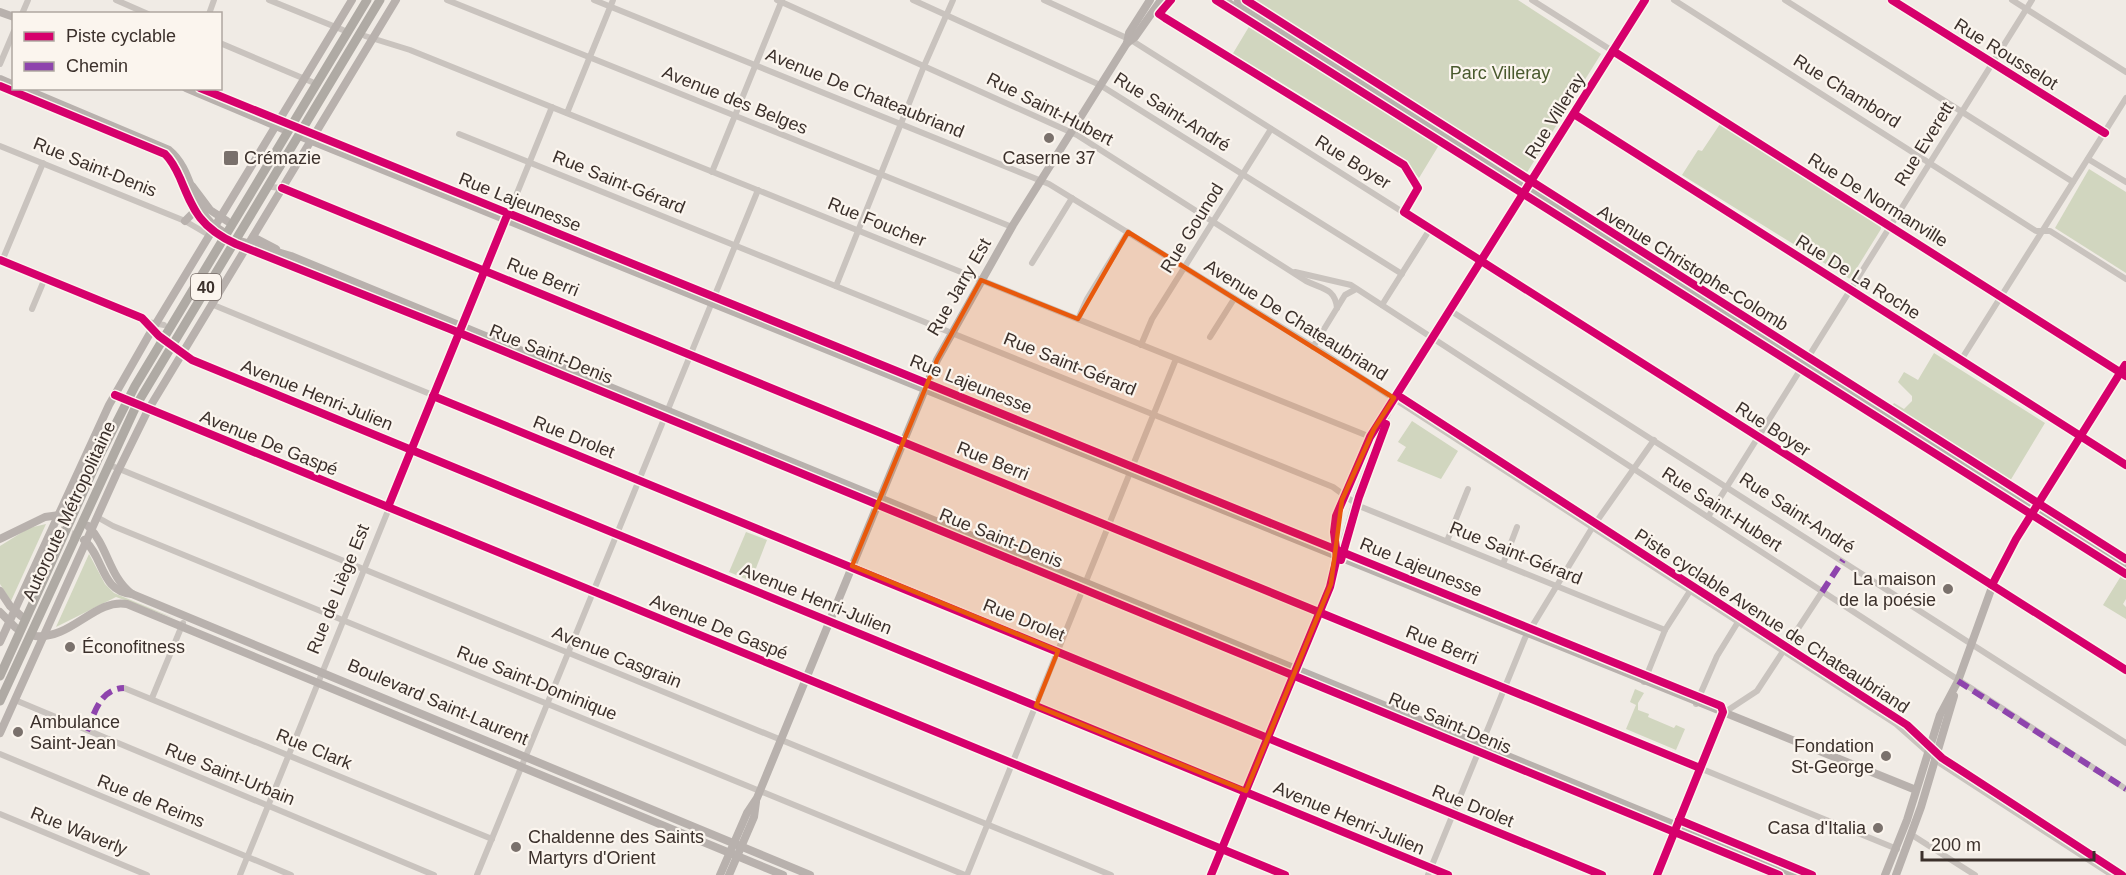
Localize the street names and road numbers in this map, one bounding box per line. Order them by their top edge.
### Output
street label: Rue Rousselot [1951,14,2061,94]
street label: Avenue De Chateaubriand [763,44,967,142]
street label: Rue Chambord [1790,50,1904,132]
street label: Avenue des Belges [659,62,811,138]
street label: Rue Saint-André [1110,68,1234,156]
street label: Rue Saint-Hubert [984,69,1116,149]
street label: Rue Villeray [1521,70,1589,162]
street label: Rue Everett [1890,98,1958,190]
street label: Rue Boyer [1312,131,1394,193]
street label: Rue Saint-Denis [30,133,160,201]
street label: Rue Saint-Gérard [550,146,688,218]
street label: Rue De Normanville [1804,149,1952,251]
street label: Rue Lajeunesse [456,168,584,236]
street label: Rue Gounod [1156,179,1228,277]
street label: Rue Foucher [825,193,929,251]
street label: Avenue Christophe-Colomb [1594,201,1792,335]
street label: Rue De La Roche [1792,231,1924,323]
street label: Rue Jarry Est [923,235,995,339]
street label: Rue Berri [504,253,582,301]
street label: Avenue De Chateaubriand [1201,255,1391,385]
road number: 40 [191,274,221,300]
street label: Rue Saint-Denis [486,320,616,388]
street label: Rue Saint-Gérard [1001,328,1139,400]
street label: Rue Lajeunesse [907,350,1035,418]
street label: Avenue Henri-Julien [238,355,396,435]
street label: Rue Boyer [1732,397,1814,461]
street label: Avenue De Gaspé [197,406,341,480]
street label: Rue Drolet [530,412,618,462]
street label: Autoroute Métropolitaine [18,418,120,604]
street label: Rue Berri [954,437,1032,485]
street label: Rue Saint-Hubert [1658,463,1786,555]
street label: Rue Saint-André [1736,468,1858,558]
street label: Rue Saint-Denis [936,504,1066,572]
street label: Rue Saint-Gérard [1447,517,1585,589]
street label: Rue de Liège Est [303,521,373,657]
street label: Piste cyclable Avenue de Chateaubriand [1631,525,1913,717]
street label: Rue Lajeunesse [1357,533,1485,601]
street label: Avenue Henri-Julien [737,559,895,639]
street label: Avenue De Gaspé [647,590,791,664]
street label: Rue Drolet [980,595,1068,645]
street label: Rue Berri [1403,621,1481,669]
street label: Avenue Casgrain [549,622,685,692]
street label: Rue Saint-Dominique [454,642,620,724]
street label: Boulevard Saint-Laurent [345,655,531,749]
street label: Rue Saint-Denis [1386,688,1514,758]
street label: Rue Clark [273,725,356,774]
street label: Rue Saint-Urbain [162,739,298,809]
street label: Rue de Reims [94,770,208,832]
street label: Avenue Henri-Julien [1271,777,1427,859]
street label: Rue Drolet [1429,781,1517,831]
street label: Rue Waverly [28,803,130,859]

